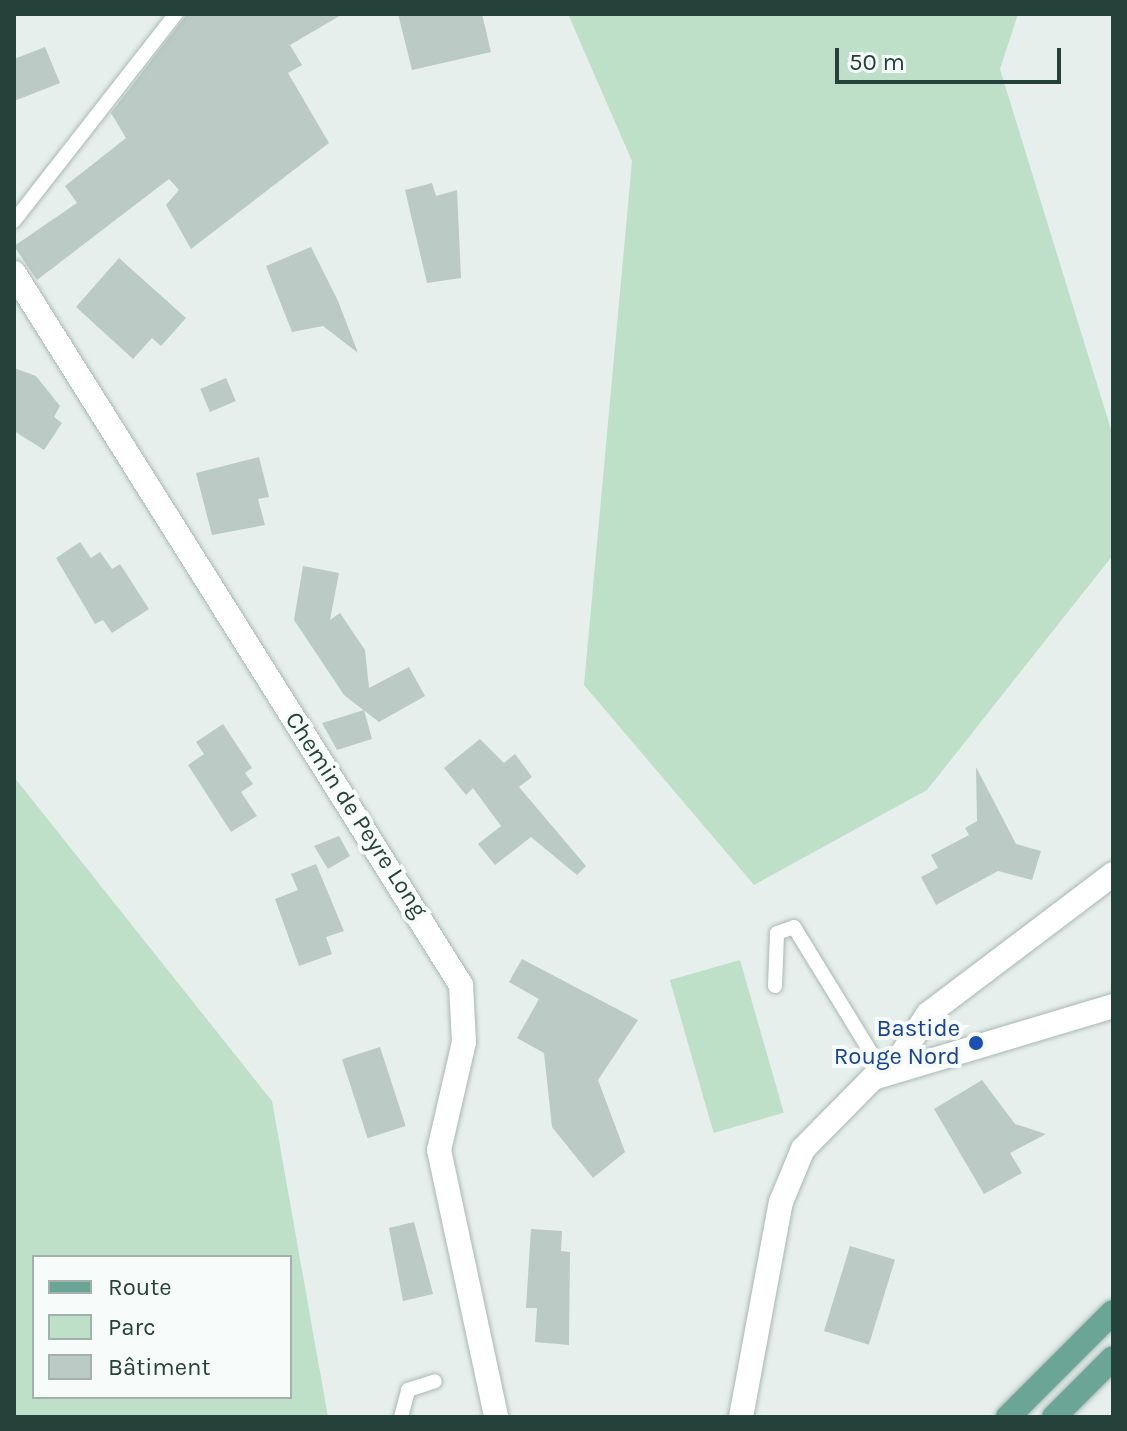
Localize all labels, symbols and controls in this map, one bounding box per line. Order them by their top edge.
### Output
scale bar [839,32,1065,82]
text: 50 m [849,48,905,76]
street label: Chemin de Peyre Long [279,707,433,923]
place label: Bastide Rouge Nord [834,1015,960,1071]
marker: Bastide Rouge Nord [967,1034,985,1052]
legend [32,1255,292,1399]
text: Route [108,1273,172,1301]
text: Parc [108,1313,156,1341]
text: Bâtiment [108,1353,211,1381]

